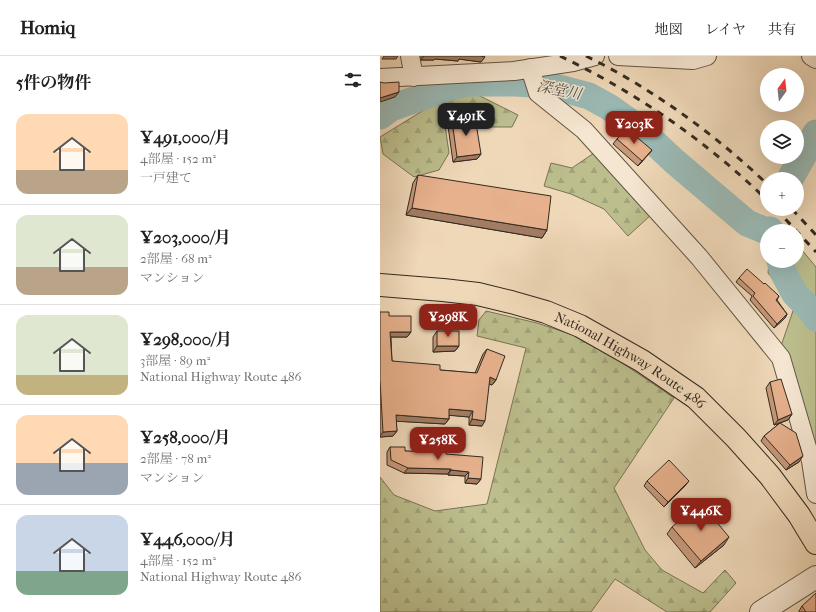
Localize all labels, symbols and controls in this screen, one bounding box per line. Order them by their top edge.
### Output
text: Homiq [20,17,75,39]
text: 地図 [655,21,683,38]
text: レイヤ [705,21,746,38]
text: 共有 [768,21,796,38]
north arrow [760,68,804,112]
map controls [760,68,804,268]
icon: filters [342,69,364,91]
text: 5件の物件 [16,72,91,92]
water label: 深堂川 [535,77,585,104]
pin: ¥491K [438,103,494,137]
text: ¥491K [447,108,485,123]
pin: ¥203K [606,111,662,145]
text: ¥203K [615,116,653,131]
button: layers [760,120,804,164]
text: ¥491,000/月 [140,127,231,147]
icon: home [48,130,96,178]
text: 4部屋 · 152 m² [140,151,216,166]
text: 一戸建て [140,170,192,185]
button: + [760,172,804,216]
button: − [760,224,804,268]
text: ¥203,000/月 [140,227,231,247]
icon: home [48,231,96,279]
text: 2部屋 · 68 m² [140,251,212,266]
text: マンション [140,270,204,285]
pin: ¥298K [420,304,476,338]
street label: National Highway Route 486 [552,308,710,412]
text: ¥298K [428,309,468,324]
text: ¥298,000/月 [140,329,232,349]
icon: home [48,331,96,379]
text: 3部屋 · 89 m² [140,353,210,368]
text: National Highway Route 486 [140,369,302,384]
text: ¥258,000/月 [140,427,231,447]
pin: ¥258K [410,427,466,461]
icon: home [48,431,96,479]
text: ¥258K [419,432,457,447]
text: 2部屋 · 78 m² [140,451,211,466]
text: マンション [140,470,204,485]
pin: ¥446K [673,498,729,532]
text: ¥446K [680,503,722,518]
text: ¥446,000/月 [140,529,235,549]
icon: home [48,531,96,579]
text: 4部屋 · 152 m² [140,553,216,568]
text: National Highway Route 486 [140,569,302,584]

